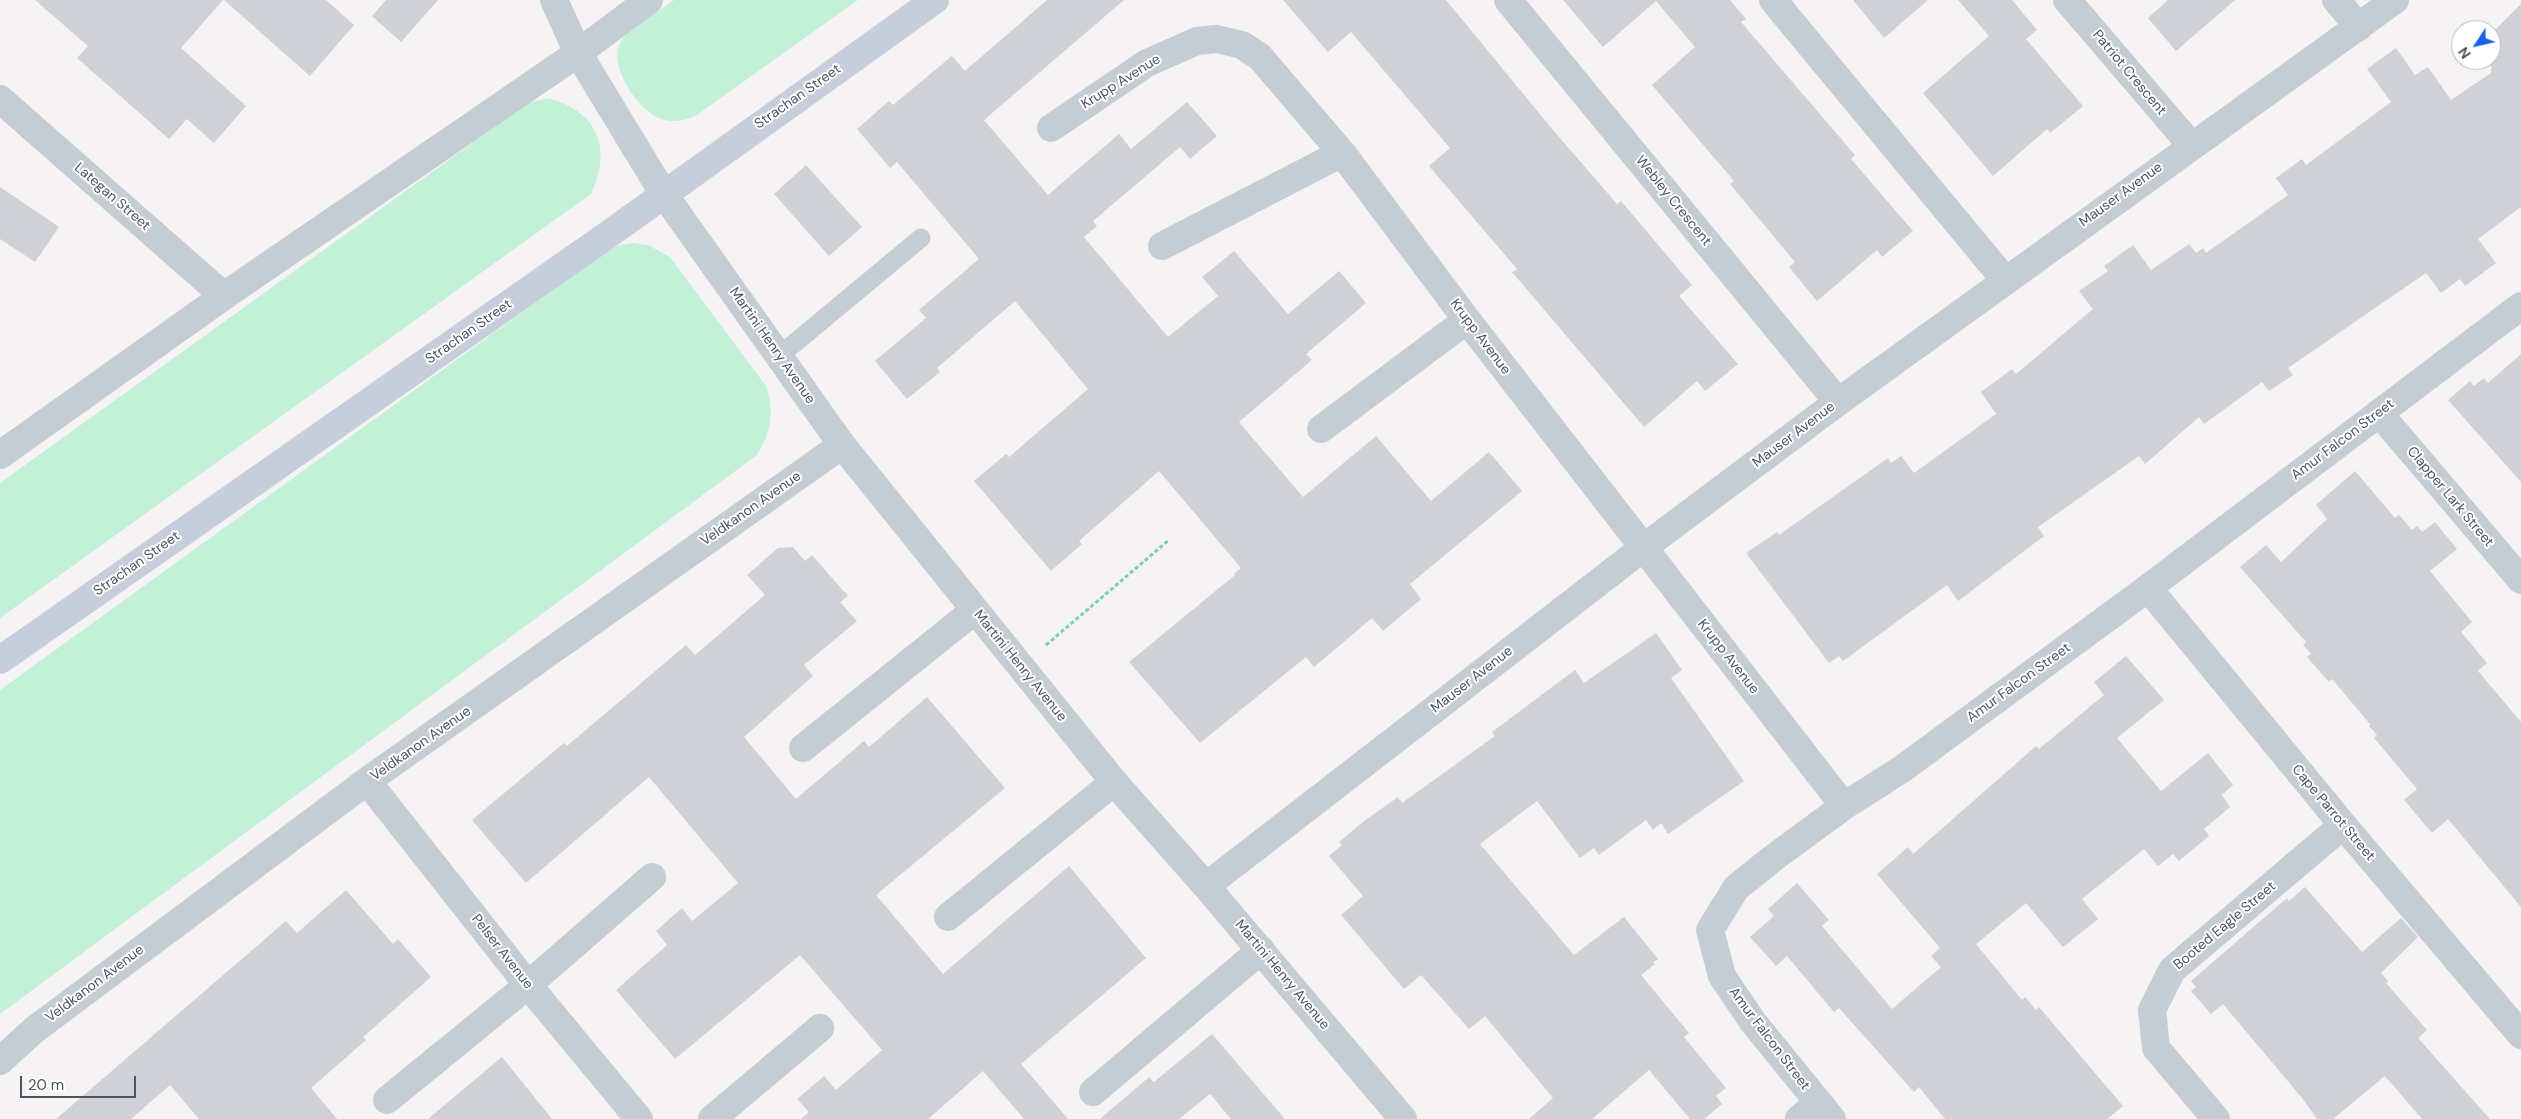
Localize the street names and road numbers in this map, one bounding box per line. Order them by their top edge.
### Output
street label: Patriot Crescent [2089,27,2169,119]
street label: Krupp Avenue [1078,51,1164,113]
street label: Strachan Street [752,61,844,133]
street label: Webley Crescent [1631,152,1715,250]
street label: Mauser Avenue [2076,159,2166,231]
street label: Lategan Street [71,160,153,234]
street label: Martini Henry Avenue [725,285,819,407]
street label: Strachan Street [423,296,515,368]
street label: Krupp Avenue [1446,296,1514,378]
street label: Amur Falcon Street [2288,396,2398,484]
street label: Mauser Avenue [1749,399,1839,471]
street label: Clapper Lark Street [2403,443,2497,551]
street label: Veldkanon Avenue [698,468,804,550]
street label: Strachan Street [91,528,183,600]
street label: Martini Henry Avenue [970,607,1070,725]
street label: Krupp Avenue [1694,616,1762,698]
street label: Amur Falcon Street [1964,640,2074,726]
street label: Mauser Avenue [1428,643,1516,717]
street label: Veldkanon Avenue [368,703,474,785]
street label: Cape Parrot Street [2288,761,2378,865]
street label: Booted Eagle Street [2170,878,2280,974]
street label: Pelser Avenue [468,911,536,993]
street label: Martini Henry Avenue [1231,917,1333,1033]
street label: Veldkanon Avenue [43,942,147,1026]
street label: Amur Falcon Street [1725,984,1813,1094]

